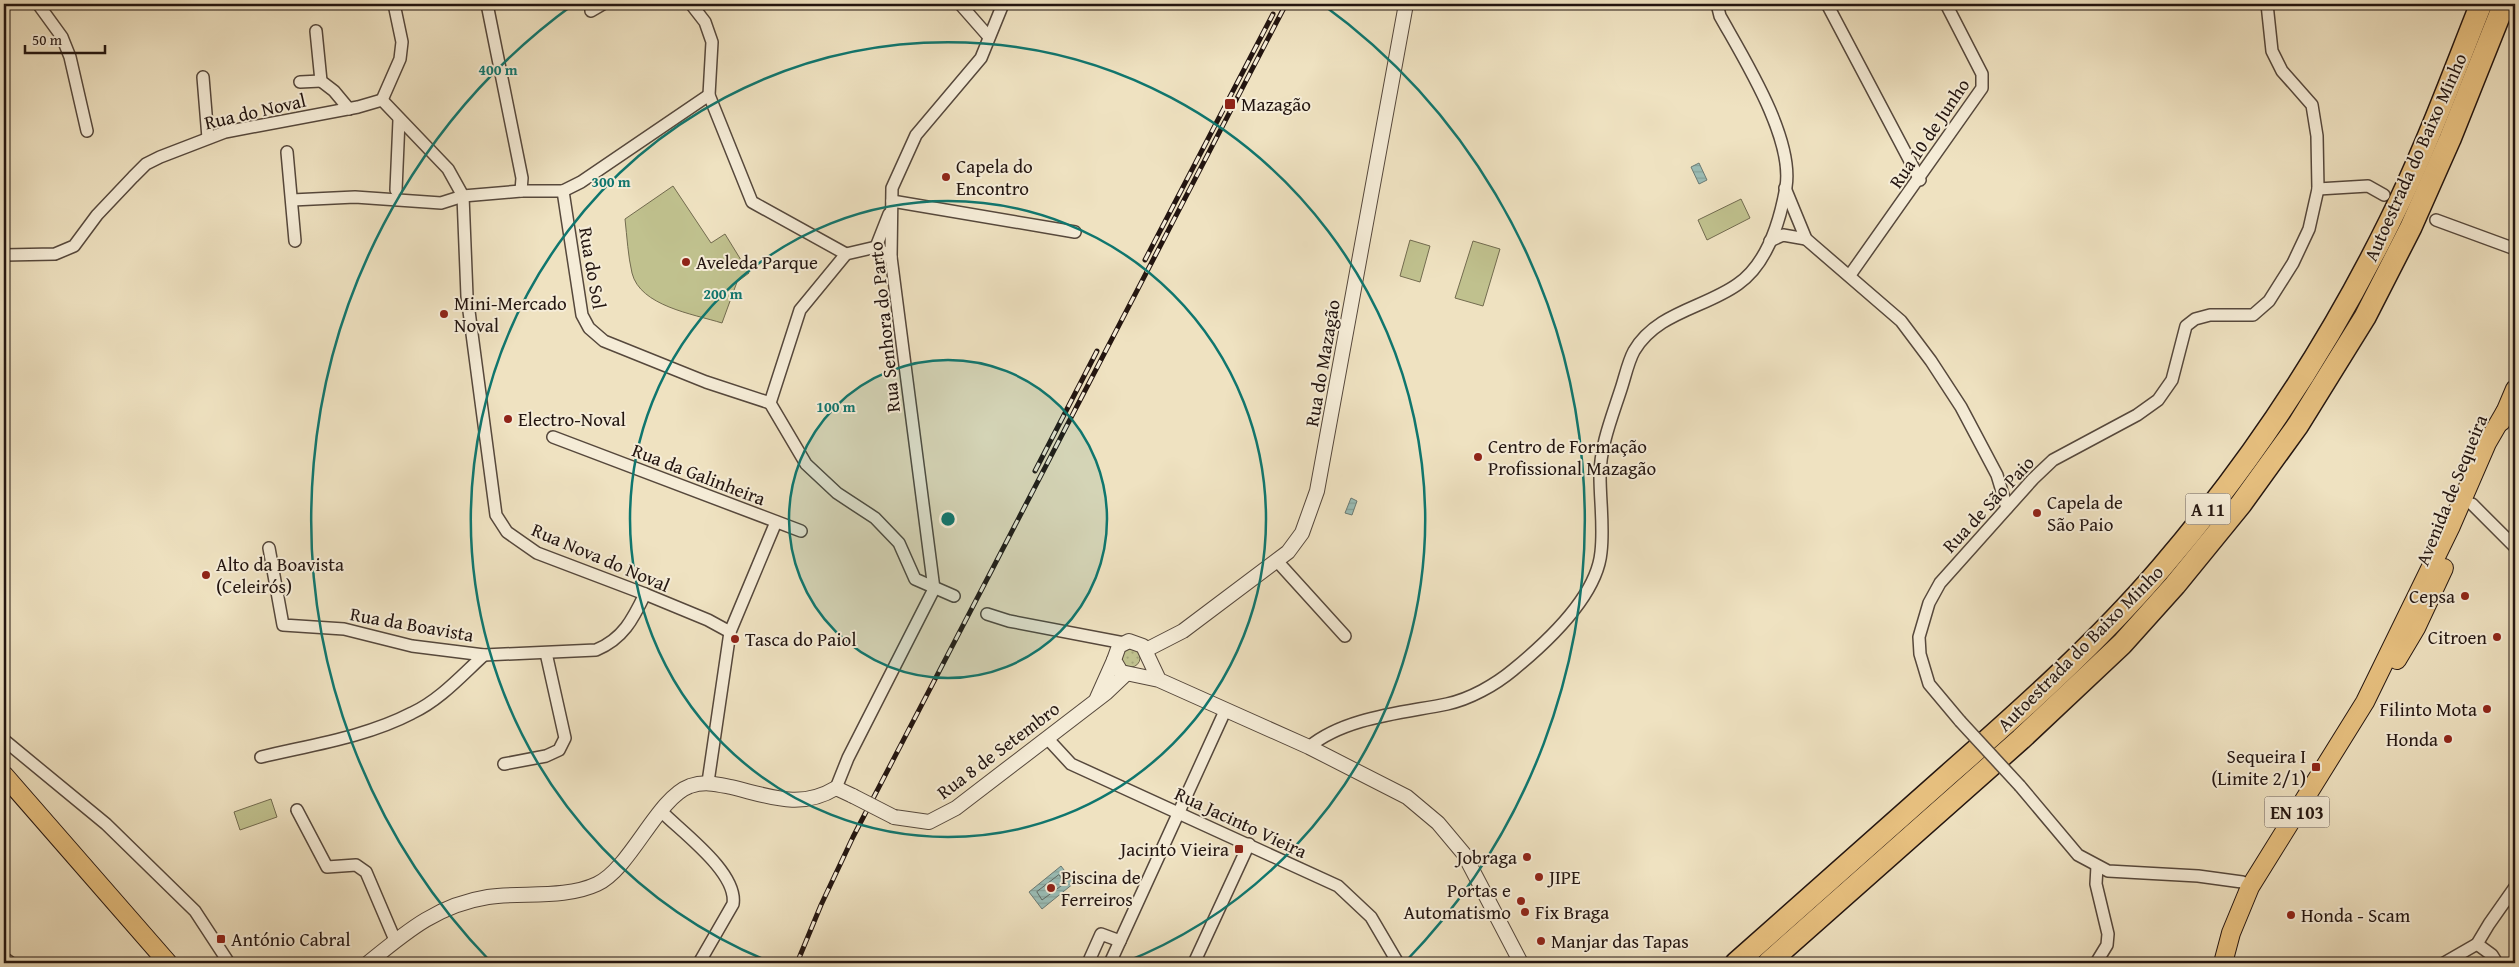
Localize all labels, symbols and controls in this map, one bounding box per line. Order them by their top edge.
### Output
scale bar [25,22,105,54]
text: 50 m [32,29,63,50]
street label: Autoestrada do Baixo Minho [2356,48,2474,266]
text: 400 m [478,59,518,80]
street label: Rua 10 de Junho [1882,72,1976,194]
street label: Rua do Noval [201,86,309,136]
place label: Mazagão [1241,90,1311,118]
marker: Mazagão [1223,97,1237,111]
place label: Capela do Encontro [956,152,1033,202]
text: 300 m [591,171,631,192]
marker: Capela do Encontro [940,171,952,183]
street label: Rua do Sol [572,225,614,311]
street label: Rua Senhora do Parto [861,240,907,414]
place label: Aveleda Parque [696,248,818,276]
marker: Aveleda Parque [680,256,692,268]
text: 200 m [703,283,743,304]
place label: Mini-Mercado Noval [454,289,567,339]
street label: Rua do Mazagão [1297,297,1347,429]
marker: Mini-Mercado Noval [438,308,450,320]
text: 100 m [816,396,856,417]
place label: Electro-Noval [518,405,626,433]
street label: Avenida de Sequeira [2408,410,2494,570]
marker: Electro-Noval [502,413,514,425]
place label: Centro de Formação Profissional Mazagão [1488,432,1656,482]
street label: Rua da Galinheira [628,436,770,512]
street label: Rua de São Paio [1935,449,2041,559]
marker: Centro de Formação Profissional Mazagão [1472,451,1484,463]
place label: Capela de São Paio [2047,488,2123,538]
road number: A 11 [2186,494,2230,524]
marker: Capela de São Paio [2031,507,2043,519]
centre of rings [939,510,957,528]
street label: Rua Nova do Noval [528,515,674,599]
place label: Alto da Boavista (Celeirós) [216,550,344,600]
street label: Autoestrada do Baixo Minho [1990,558,2170,738]
marker: Alto da Boavista (Celeirós) [200,569,212,581]
place label: Cepsa [2409,582,2455,610]
marker: Cepsa [2459,590,2471,602]
street label: Rua da Boavista [348,599,476,649]
place label: Citroen [2428,623,2487,651]
place label: Tasca do Paiol [745,625,857,653]
marker: Citroen [2491,631,2503,643]
marker: Tasca do Paiol [729,633,741,645]
street label: Rua 8 de Setembro [931,694,1065,806]
place label: Filinto Mota [2380,695,2477,723]
marker: Filinto Mota [2481,703,2493,715]
place label: Honda [2386,725,2438,753]
marker: Honda [2442,733,2454,745]
place label: Sequeira I (Limite 2/1) [2211,742,2306,792]
marker: Sequeira I (Limite 2/1) [2310,761,2322,773]
street label: Rua Jacinto Vieira [1171,781,1311,863]
road number: EN 103 [2264,796,2330,828]
place label: Jacinto Vieira [1120,838,1229,860]
marker: Jacinto Vieira [1233,843,1245,855]
place label: Jobraga [1454,843,1517,871]
marker: Jobraga [1521,851,1533,863]
place label: Piscina de Ferreiros [1061,863,1141,913]
place label: JIPE [1547,863,1581,891]
marker: JIPE [1533,871,1545,883]
place label: Portas e Automatismo [1403,876,1511,926]
marker: Piscina de Ferreiros [1045,882,1057,894]
marker: Portas e Automatismo [1515,895,1527,907]
place label: Fix Braga [1535,898,1609,926]
place label: Honda - Scam [2301,901,2411,929]
marker: Fix Braga [1519,906,1531,918]
marker: Honda - Scam [2285,909,2297,921]
place label: António Cabral [231,925,351,953]
place label: Manjar das Tapas [1551,927,1689,955]
marker: António Cabral [215,933,227,945]
marker: Manjar das Tapas [1535,935,1547,947]

